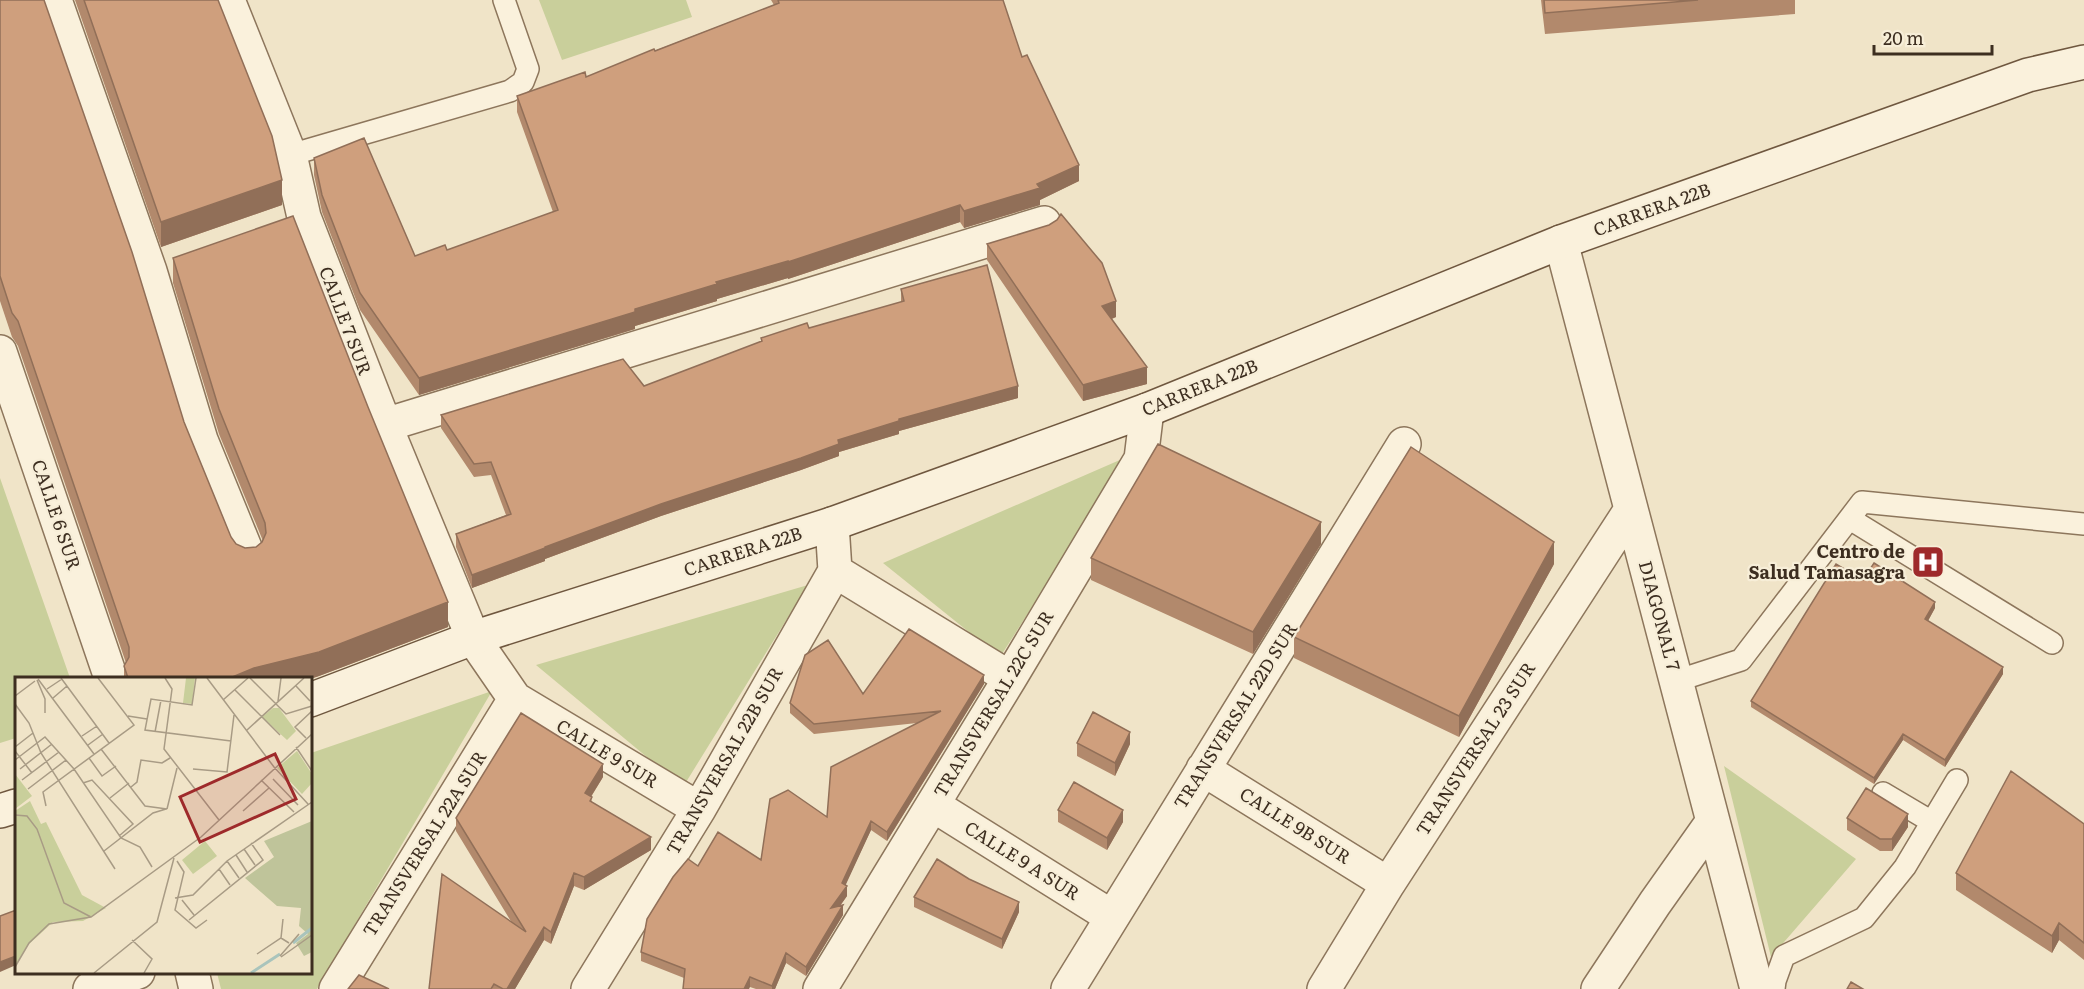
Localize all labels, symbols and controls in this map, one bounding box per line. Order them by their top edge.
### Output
scale bar [1874,18,1992,56]
text: 20 m [1883,24,1924,51]
street label: CARRERA 22B [1589,175,1714,242]
street label: CALLE 7 SUR [313,262,380,379]
street label: CARRERA 22B [1137,351,1262,422]
street label: CALLE 6 SUR [26,456,89,573]
street label: CARRERA 22B [680,519,805,582]
place label: Centro de Salud Tamasagra [1749,537,1906,585]
hospital icon: Centro de Salud Tamasagra [1910,544,1946,580]
street label: DIAGONAL 7 [1633,558,1688,674]
street label: TRANSVERSAL 22C SUR [926,604,1059,802]
street label: TRANSVERSAL 22D SUR [1166,617,1303,814]
street label: TRANSVERSAL 23 SUR [1408,656,1541,840]
street label: TRANSVERSAL 22B SUR [659,661,789,860]
inset map [15,677,312,974]
street label: CALLE 9 SUR [552,712,664,794]
street label: TRANSVERSAL 22A SUR [355,745,492,942]
street label: CALLE 9B SUR [1235,780,1357,870]
street label: CALLE 9 A SUR [960,813,1086,906]

